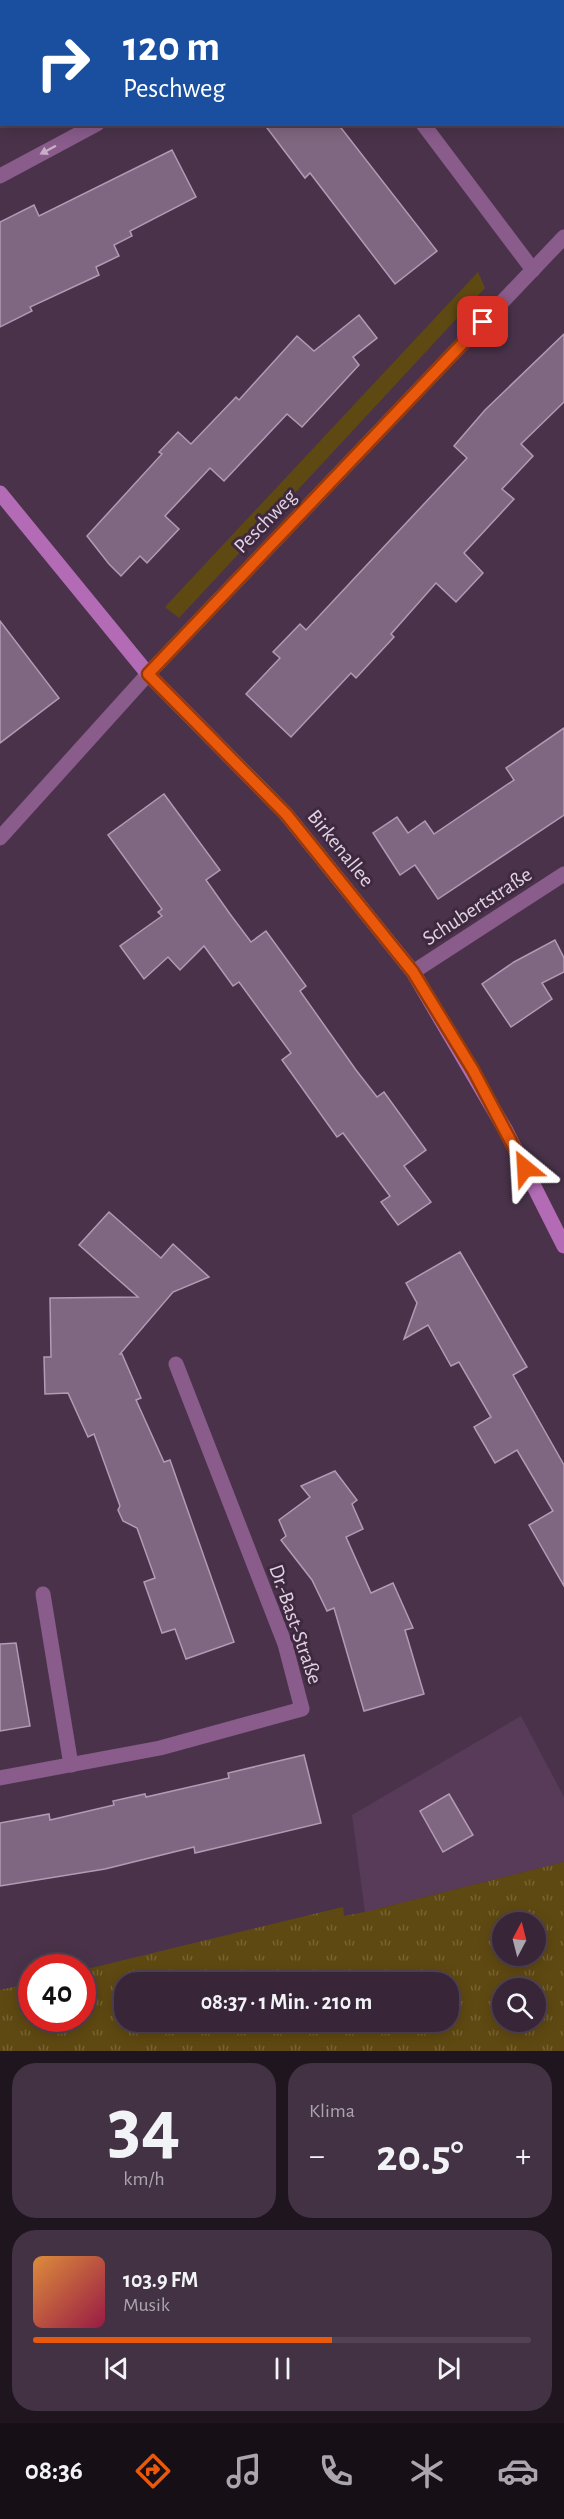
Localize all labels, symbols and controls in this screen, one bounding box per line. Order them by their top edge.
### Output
icon: right [24,24,102,102]
text: 120 m [123,26,220,68]
text: Peschweg [123,75,225,102]
one-way arrow [40,145,57,155]
pin [457,296,508,347]
icon: arrive [466,305,499,338]
street label: Peschweg [230,485,301,557]
street label: Birkenallee [303,806,378,891]
street label: Schubertstraße [419,864,536,949]
position arrow [493,1136,557,1200]
street label: Dr.-Bast-Straße [265,1562,326,1687]
north arrow [492,1912,546,1966]
map controls [492,1912,546,2032]
speed limit sign: 40 [18,1954,96,2032]
button: search [492,1978,546,2032]
text: 08:37 · 1 Min. · 210 m [201,1991,372,2013]
text: 34 [108,2089,180,2167]
text: Klima [309,2101,355,2121]
text: 20.5° [376,2134,464,2179]
text: − [309,2140,325,2173]
text: + [515,2140,531,2173]
text: km/h [123,2169,165,2189]
text: 103.9 FM [123,2269,198,2291]
text: Musik [123,2295,170,2315]
icon: previous [100,2352,133,2385]
icon: pause [266,2352,299,2385]
icon: next [432,2352,465,2385]
icon: directions [132,2450,174,2492]
icon: music [223,2450,265,2492]
icon: phone [315,2450,357,2492]
icon: climate [406,2450,448,2492]
icon: car [497,2450,539,2492]
text: 08:36 [25,2457,83,2484]

